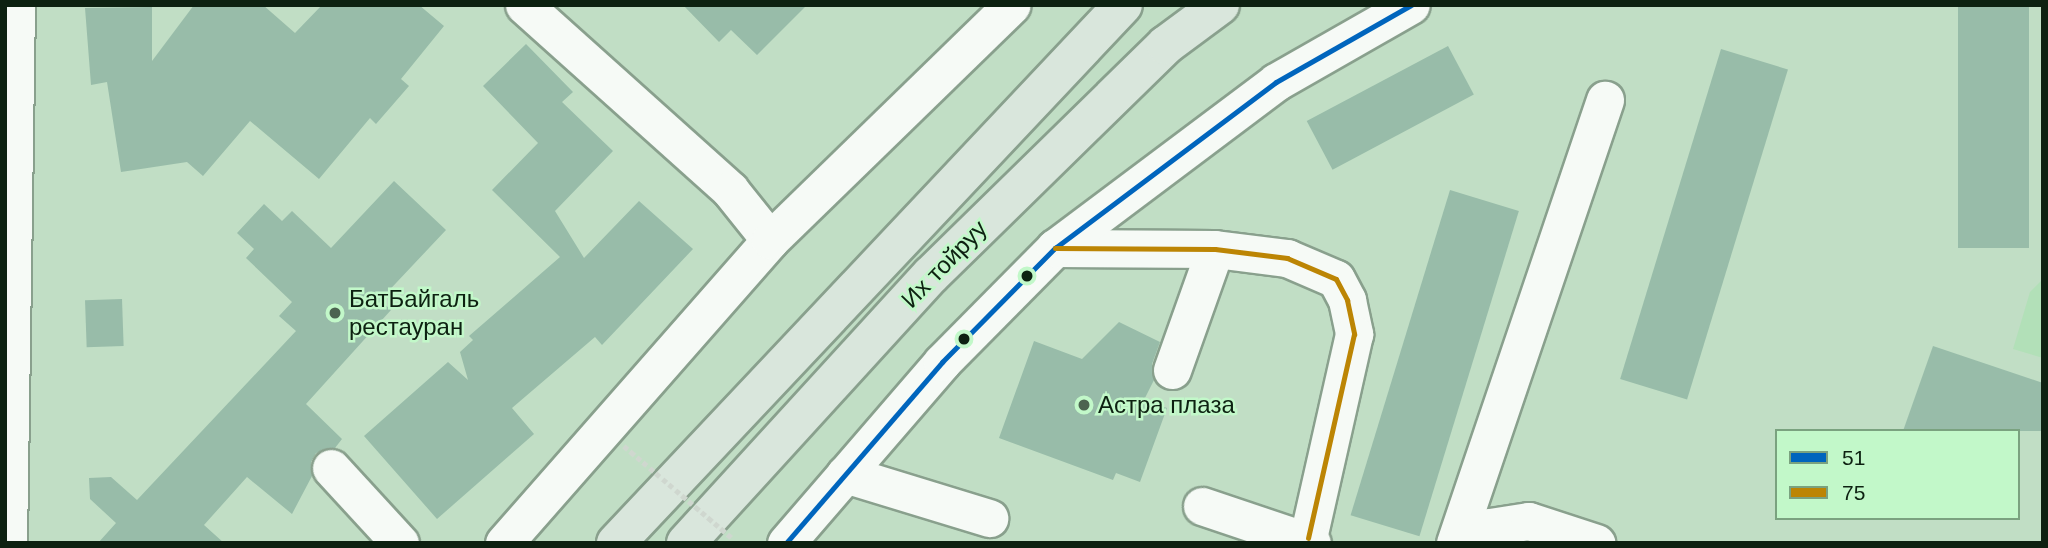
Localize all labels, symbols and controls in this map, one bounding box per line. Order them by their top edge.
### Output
street label: Их тойруу [895,214,993,314]
unlabelled marker [1020,269,1034,283]
place label: БатБайгаль рестауран [349,285,479,341]
marker: БатБайгаль рестауран [327,305,343,321]
unlabelled marker [957,332,971,346]
place label: Астра плаза [1098,391,1235,419]
marker: Астра плаза [1076,397,1092,413]
legend [1775,429,2020,520]
text: 51 [1842,446,1865,469]
text: 75 [1842,481,1865,504]

